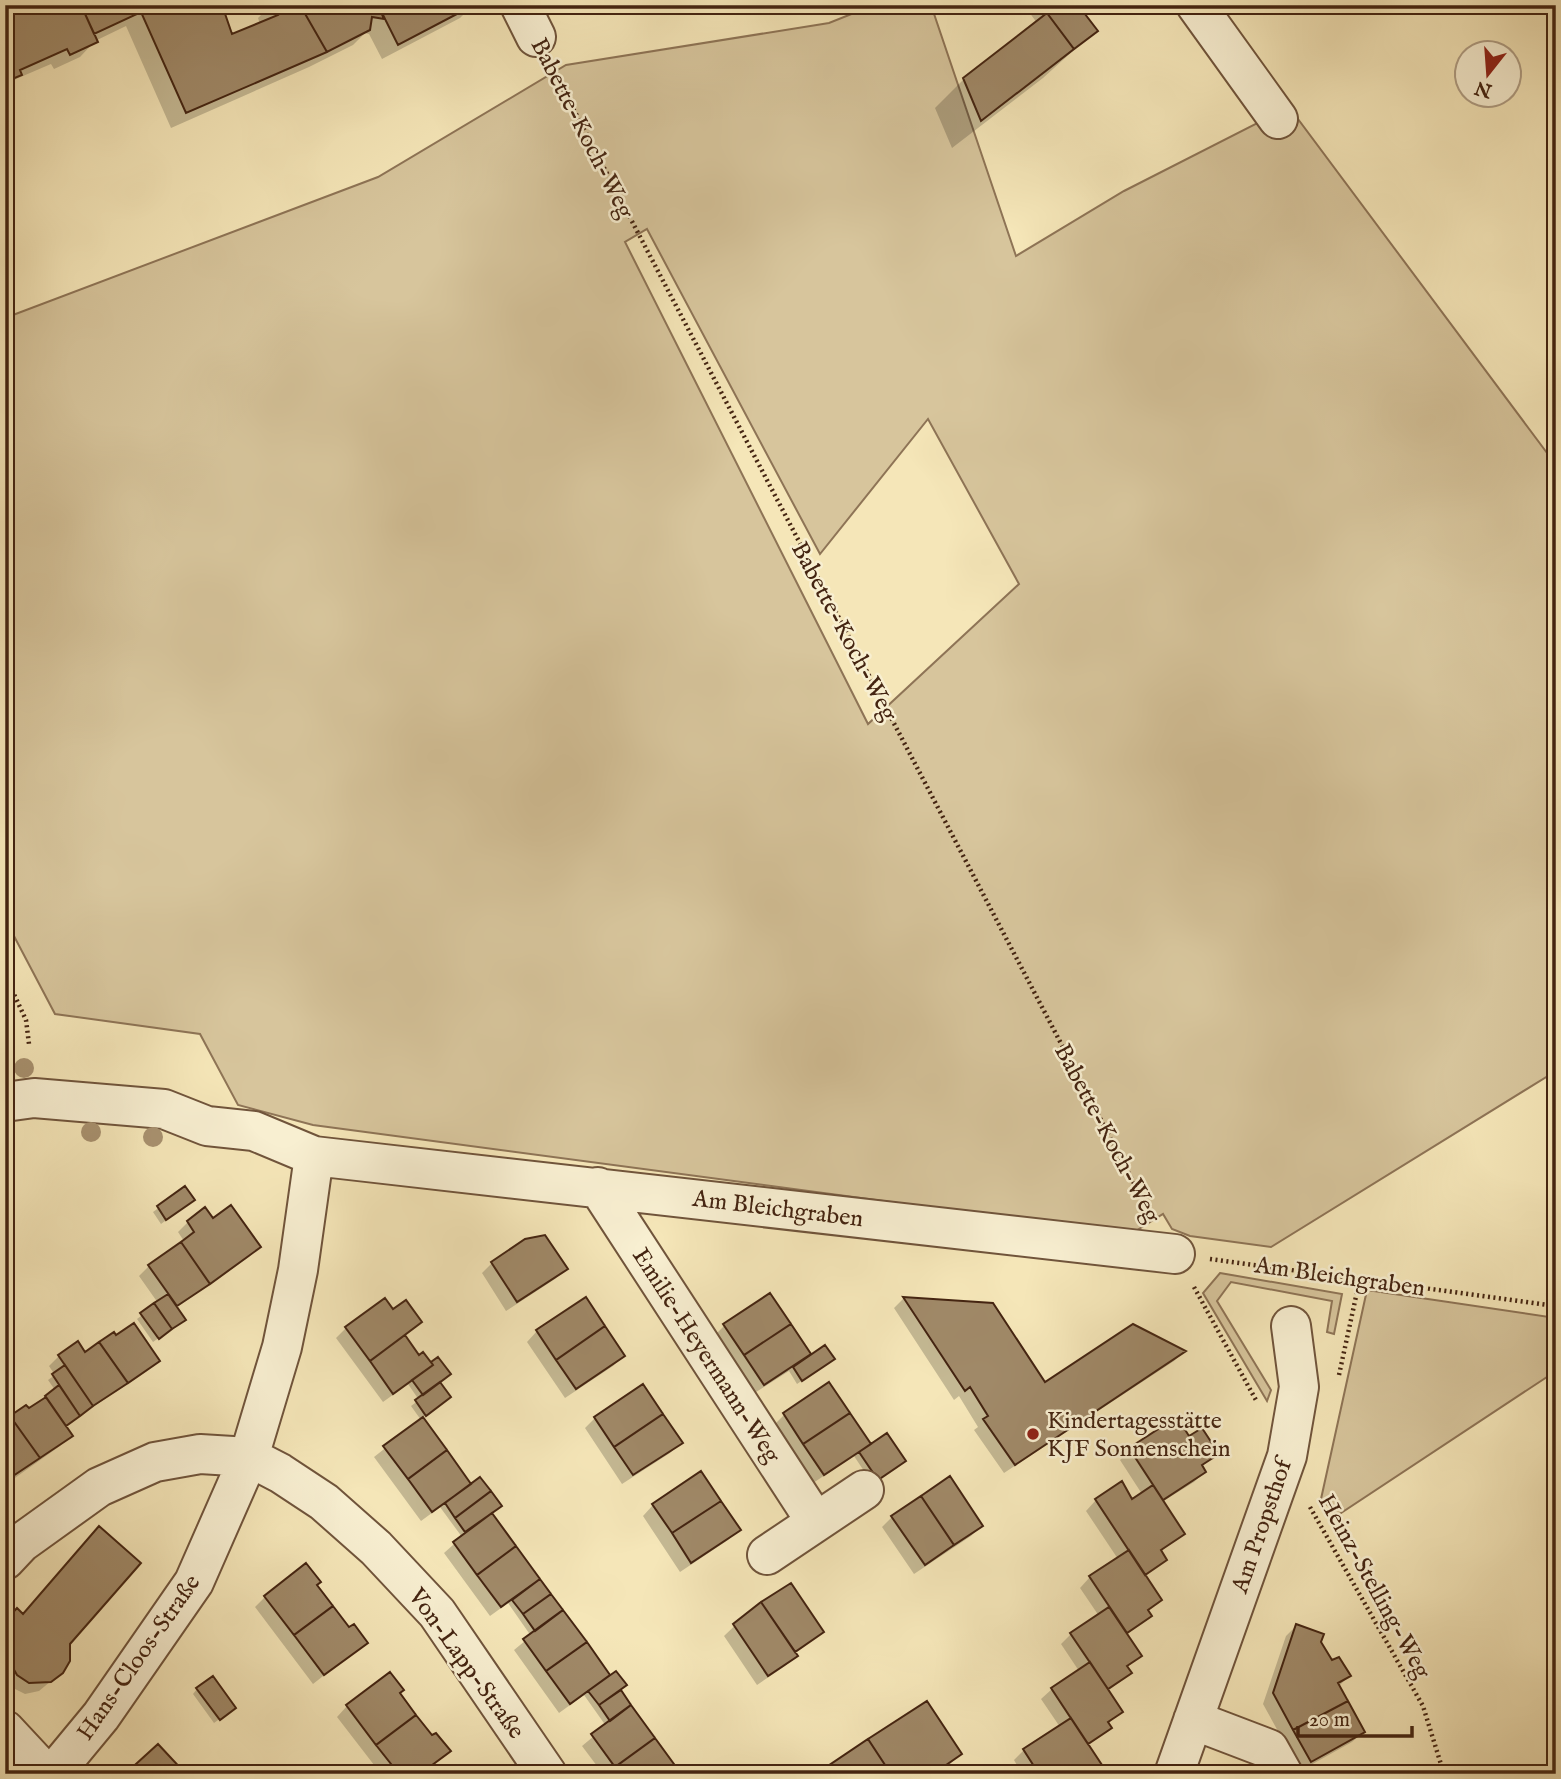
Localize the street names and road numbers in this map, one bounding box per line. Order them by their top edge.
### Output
street label: Babette-Koch-Weg [523,33,641,225]
street label: Babette-Koch-Weg [783,537,905,728]
street label: Babette-Koch-Weg [1046,1039,1168,1230]
street label: Am Bleichgraben [690,1184,865,1235]
street label: Emilie-Heyermann-Weg [624,1242,788,1470]
street label: Am Bleichgraben [1252,1250,1427,1305]
street label: Am Propsthof [1225,1451,1301,1598]
street label: Heinz-Stelling-Weg [1310,1489,1438,1685]
street label: Hans-Cloos-Straße [70,1569,208,1747]
street label: Von-Lapp-Straße [400,1582,531,1745]

